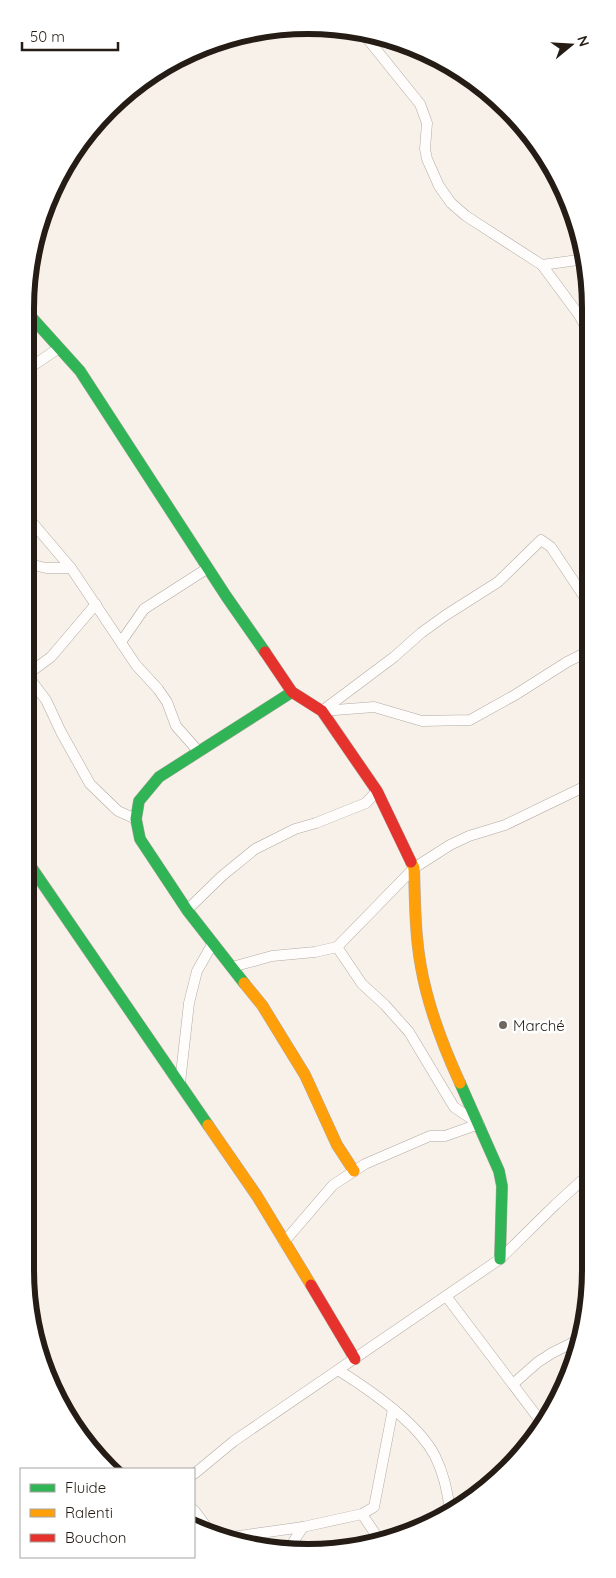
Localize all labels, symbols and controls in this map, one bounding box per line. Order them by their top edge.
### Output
scale bar [22,20,119,52]
north arrow [546,20,596,70]
text: 50 m [30,27,65,46]
text: N [573,33,594,49]
place label: Marché [513,1016,565,1035]
marker: Marché [497,1019,509,1031]
legend [20,1468,195,1558]
text: Fluide [65,1478,106,1497]
text: Ralenti [65,1503,113,1522]
text: Bouchon [65,1528,126,1547]

